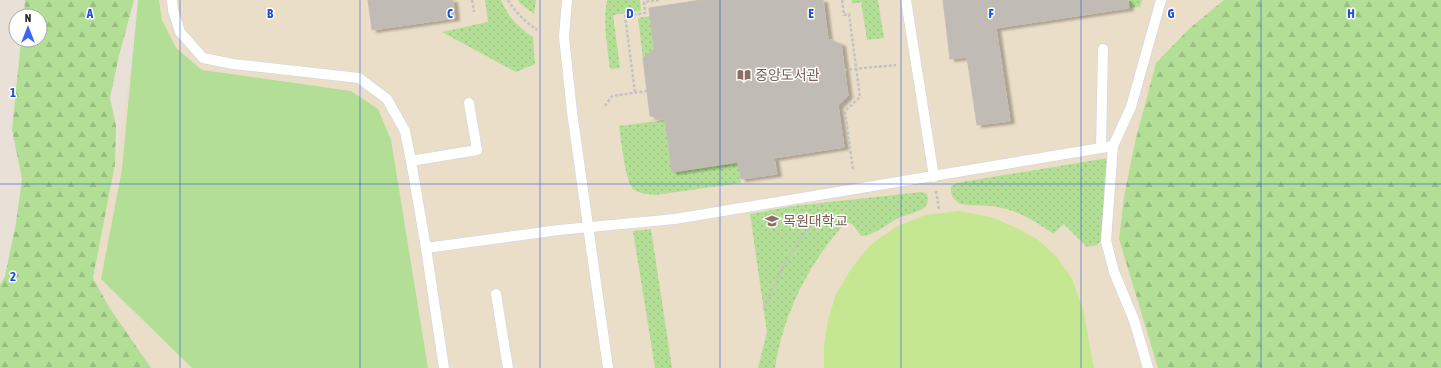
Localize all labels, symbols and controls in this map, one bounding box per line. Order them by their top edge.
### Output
text: A [86,6,94,21]
text: B [267,6,274,21]
text: C [447,6,453,21]
text: D [626,6,634,21]
text: E [808,6,814,21]
text: F [988,6,994,21]
text: G [1168,6,1175,21]
text: H [1347,6,1355,21]
north arrow [8,8,48,48]
text: N [25,12,31,24]
library icon: 중앙도서관 [736,67,752,83]
place label: 중앙도서관 [755,67,820,83]
text: 1 [10,85,16,100]
school or university icon: 목원대학교 [764,213,780,229]
place label: 목원대학교 [783,213,848,229]
text: 2 [10,269,16,284]

